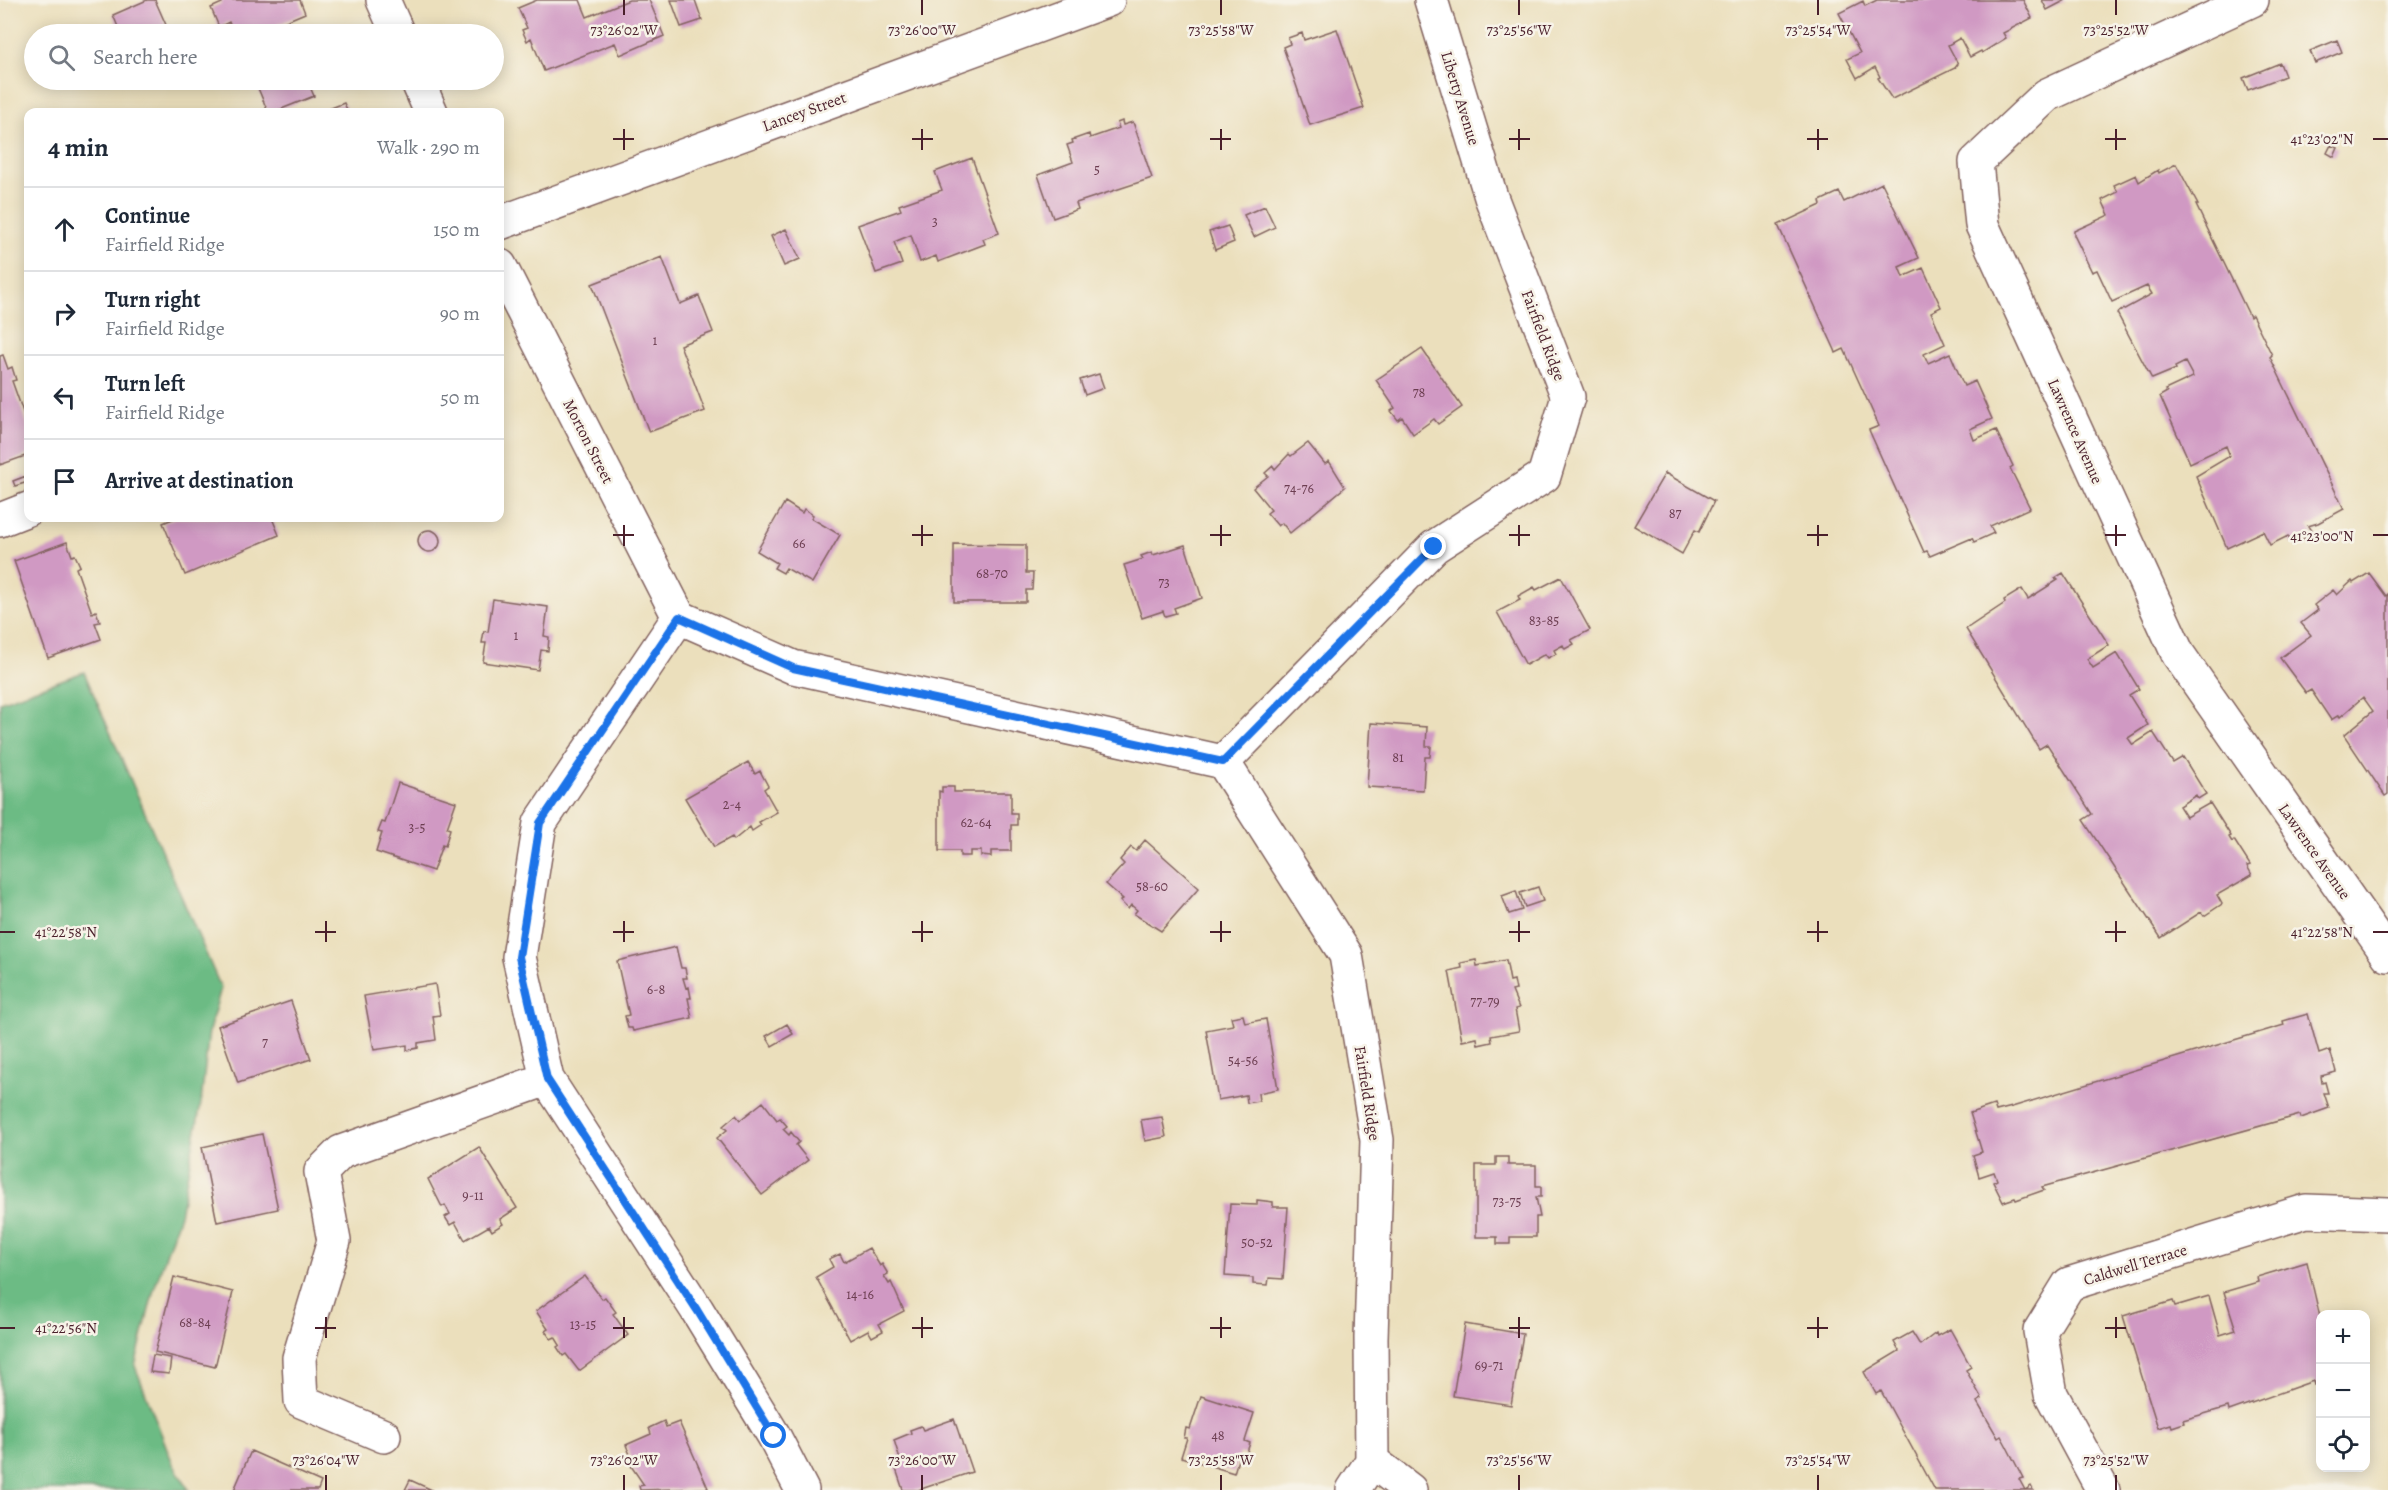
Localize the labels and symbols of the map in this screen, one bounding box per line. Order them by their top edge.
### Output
text: 73°26'02"W [590,20,658,40]
text: 73°26'00"W [888,20,956,40]
text: 73°25'58"W [1188,20,1254,40]
text: 73°25'56"W [1486,20,1552,40]
text: 73°25'54"W [1786,20,1851,40]
text: 73°25'52"W [2083,20,2149,40]
street label: Liberty Avenue [1435,49,1485,148]
street label: Lancey Street [759,87,849,137]
text: 41°23'02"N [2291,129,2354,149]
house number: 5 [1094,160,1100,179]
house number: 3 [932,212,938,231]
street label: Fairfield Ridge [1516,287,1570,384]
house number: 1 [653,331,658,350]
street label: Lawrence Avenue [2042,375,2108,487]
house number: 78 [1413,383,1426,402]
street label: Morton Street [557,396,619,487]
house number: 74-76 [1284,479,1314,498]
house number: 87 [1669,504,1681,523]
text: 41°23'00"N [2290,526,2354,546]
route end [1420,533,1446,559]
house number: 66 [793,534,805,553]
house number: 68-70 [976,564,1008,583]
house number: 73 [1158,573,1170,592]
house number: 83-85 [1529,611,1559,630]
house number: 1 [514,626,519,645]
house number: 81 [1392,748,1404,767]
house number: 2-4 [723,795,741,814]
street label: Lawrence Avenue [2273,799,2356,904]
house number: 62-64 [960,813,992,832]
house number: 3-5 [408,818,426,837]
house number: 58-60 [1136,877,1168,896]
text: 41°22'58"N [35,922,97,942]
text: 41°22'58"N [2291,922,2353,942]
house number: 6-8 [647,980,665,999]
house number: 77-79 [1470,992,1500,1011]
house number: 7 [262,1033,268,1052]
street label: Fairfield Ridge [1349,1044,1385,1142]
house number: 54-56 [1228,1051,1258,1070]
house number: 9-11 [462,1186,484,1205]
house number: 73-75 [1493,1192,1521,1211]
house number: 50-52 [1241,1233,1273,1252]
street label: Caldwell Terrace [2081,1239,2190,1291]
house number: 14-16 [846,1285,874,1304]
house number: 68-84 [179,1313,211,1332]
house number: 13-15 [570,1315,596,1334]
text: 41°22'56"N [35,1318,97,1338]
house number: 69-71 [1475,1356,1504,1375]
route start [760,1422,786,1448]
house number: 48 [1211,1426,1225,1445]
text: 73°26'04"W [292,1450,360,1470]
text: 73°26'02"W [590,1450,658,1470]
text: 73°26'00"W [888,1450,956,1470]
text: 73°25'58"W [1188,1450,1254,1470]
text: 73°25'56"W [1486,1450,1552,1470]
text: 73°25'54"W [1786,1450,1851,1470]
text: 73°25'52"W [2083,1450,2149,1470]

